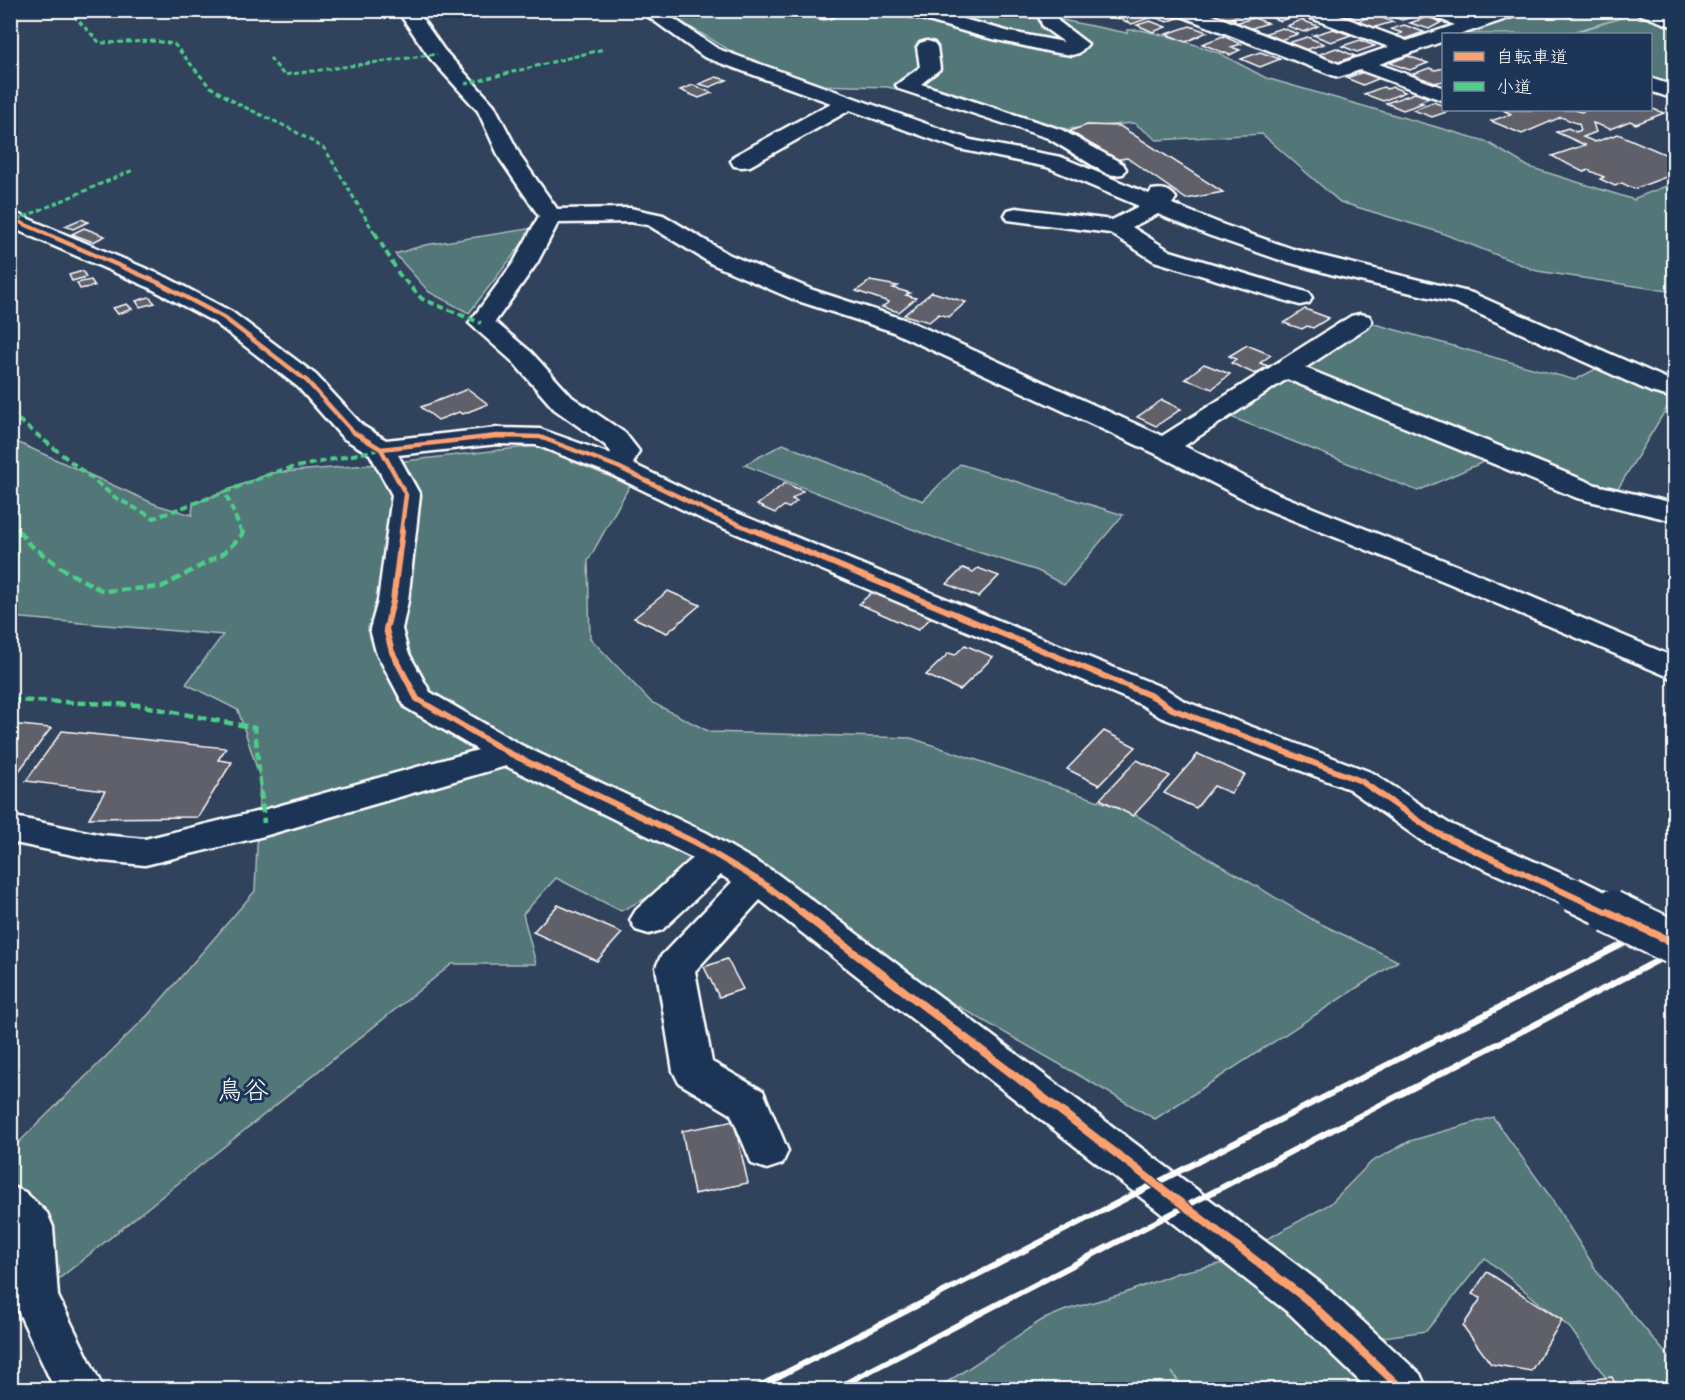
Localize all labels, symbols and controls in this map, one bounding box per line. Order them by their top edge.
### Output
legend [1442,33,1652,111]
text: 自転車道 [1496,45,1568,69]
text: 小道 [1496,75,1532,99]
district label: 鳥谷 [217,1072,269,1107]

